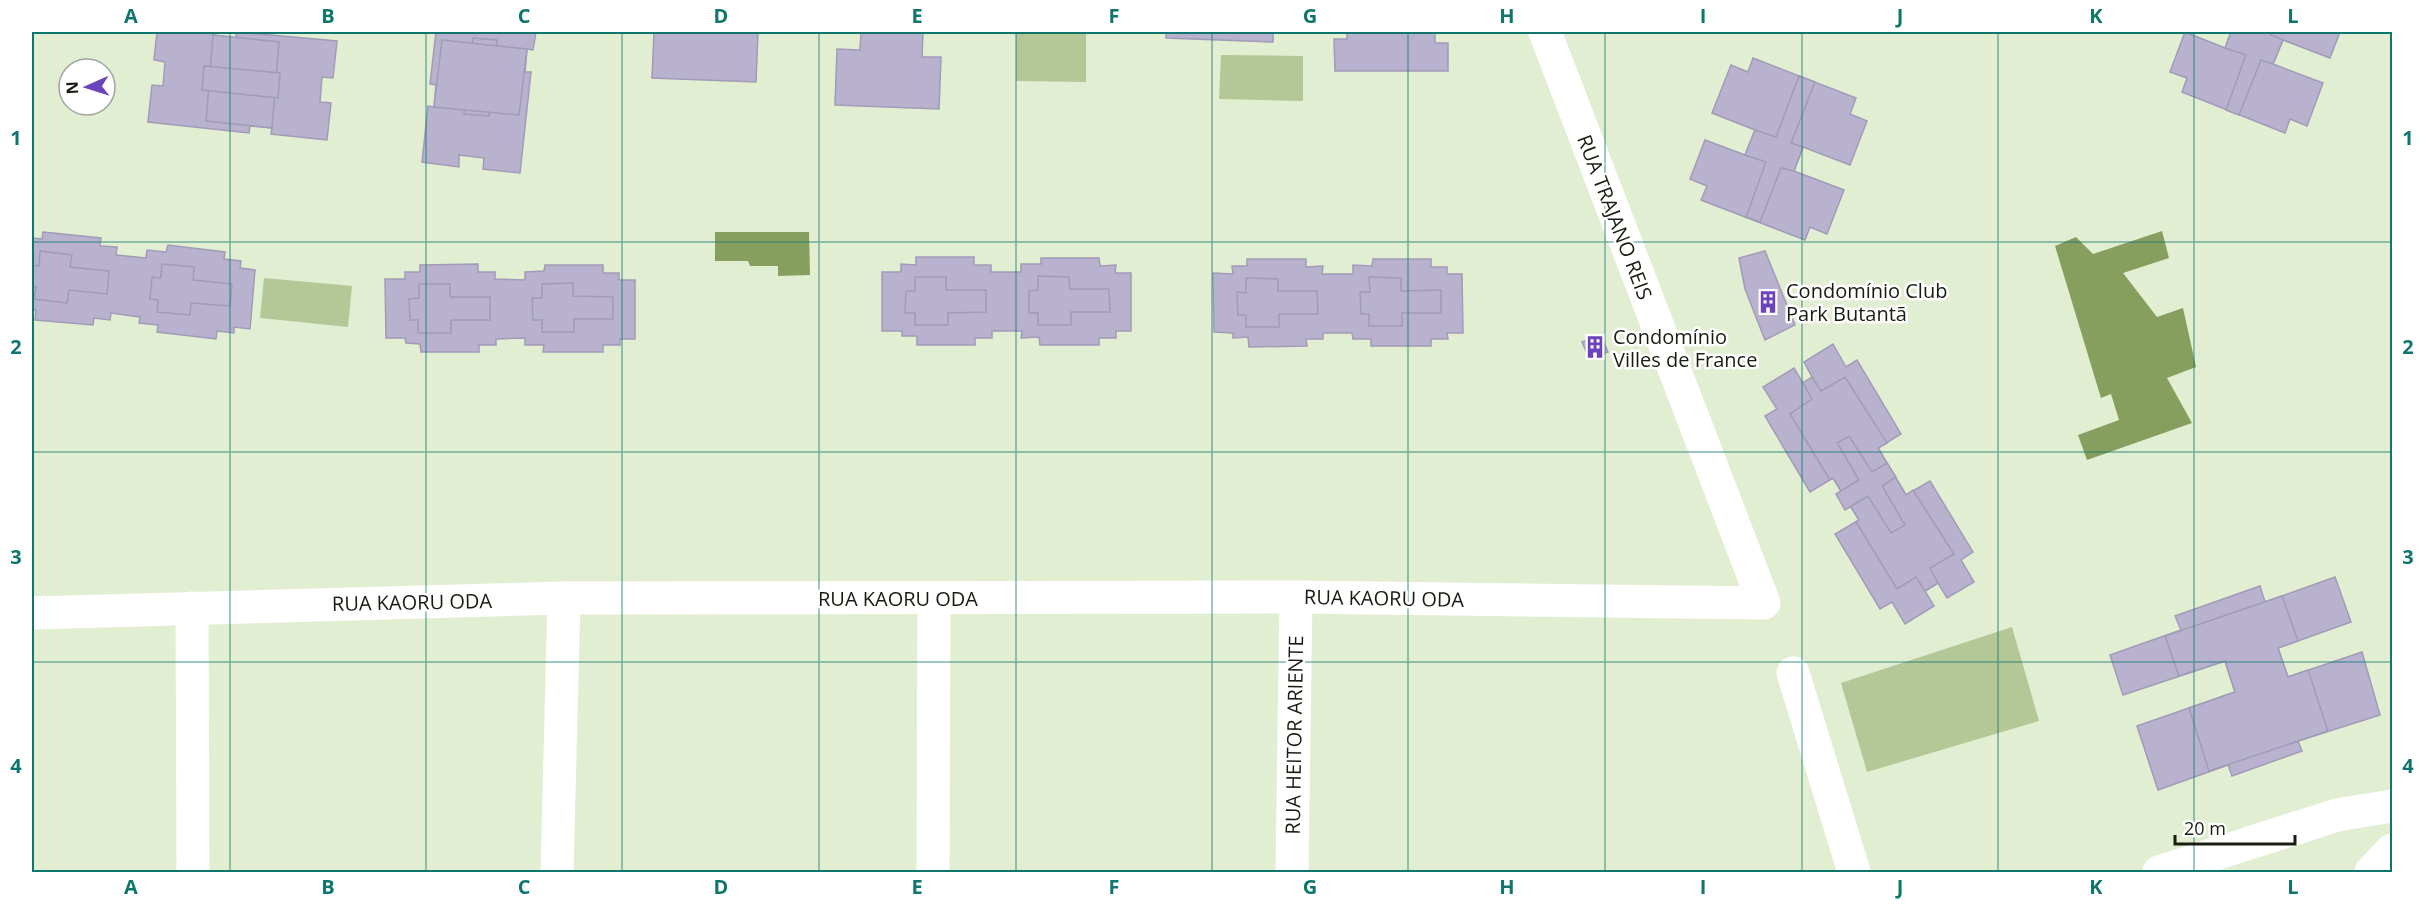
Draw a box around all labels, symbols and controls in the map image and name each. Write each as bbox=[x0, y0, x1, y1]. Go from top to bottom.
text: A bbox=[124, 2, 138, 29]
text: B bbox=[321, 2, 335, 29]
text: C bbox=[518, 2, 531, 29]
text: D bbox=[714, 2, 728, 29]
text: E bbox=[911, 2, 923, 29]
text: F bbox=[1109, 2, 1119, 29]
text: G bbox=[1303, 2, 1317, 29]
text: H bbox=[1499, 2, 1515, 29]
text: I bbox=[1700, 2, 1706, 29]
text: J bbox=[1895, 2, 1903, 29]
text: K bbox=[2089, 2, 2103, 29]
text: L bbox=[2287, 2, 2299, 29]
north arrow bbox=[57, 57, 117, 117]
text: N bbox=[61, 81, 83, 95]
text: 1 bbox=[10, 124, 22, 151]
text: 1 bbox=[2402, 124, 2414, 151]
street label: RUA TRAJANO REIS bbox=[1571, 131, 1659, 303]
place label: Condomínio Club Park Butantã bbox=[1786, 277, 1947, 327]
building icon: Condomínio Club Park Butantã bbox=[1755, 289, 1781, 315]
place label: Condomínio Villes de France bbox=[1613, 323, 1757, 373]
text: 2 bbox=[10, 333, 22, 360]
text: 2 bbox=[2402, 333, 2414, 360]
building icon: Condomínio Villes de France bbox=[1582, 334, 1608, 360]
text: 3 bbox=[10, 543, 22, 570]
text: 3 bbox=[2402, 543, 2414, 570]
street label: RUA KAORU ODA bbox=[1304, 583, 1465, 613]
street label: RUA KAORU ODA bbox=[818, 585, 978, 612]
street label: RUA KAORU ODA bbox=[332, 587, 493, 617]
street label: RUA HEITOR ARIENTE bbox=[1279, 635, 1309, 835]
text: 4 bbox=[10, 752, 22, 779]
text: 4 bbox=[2402, 752, 2414, 779]
scale bar bbox=[2175, 808, 2295, 846]
text: 20 m bbox=[2184, 816, 2226, 840]
text: A bbox=[124, 873, 138, 900]
text: B bbox=[321, 873, 335, 900]
text: C bbox=[518, 873, 531, 900]
text: D bbox=[714, 873, 728, 900]
text: E bbox=[911, 873, 923, 900]
text: F bbox=[1109, 873, 1119, 900]
text: G bbox=[1303, 873, 1317, 900]
text: H bbox=[1499, 873, 1515, 900]
text: I bbox=[1700, 873, 1706, 900]
text: J bbox=[1895, 873, 1903, 900]
text: K bbox=[2089, 873, 2103, 900]
text: L bbox=[2287, 873, 2299, 900]

